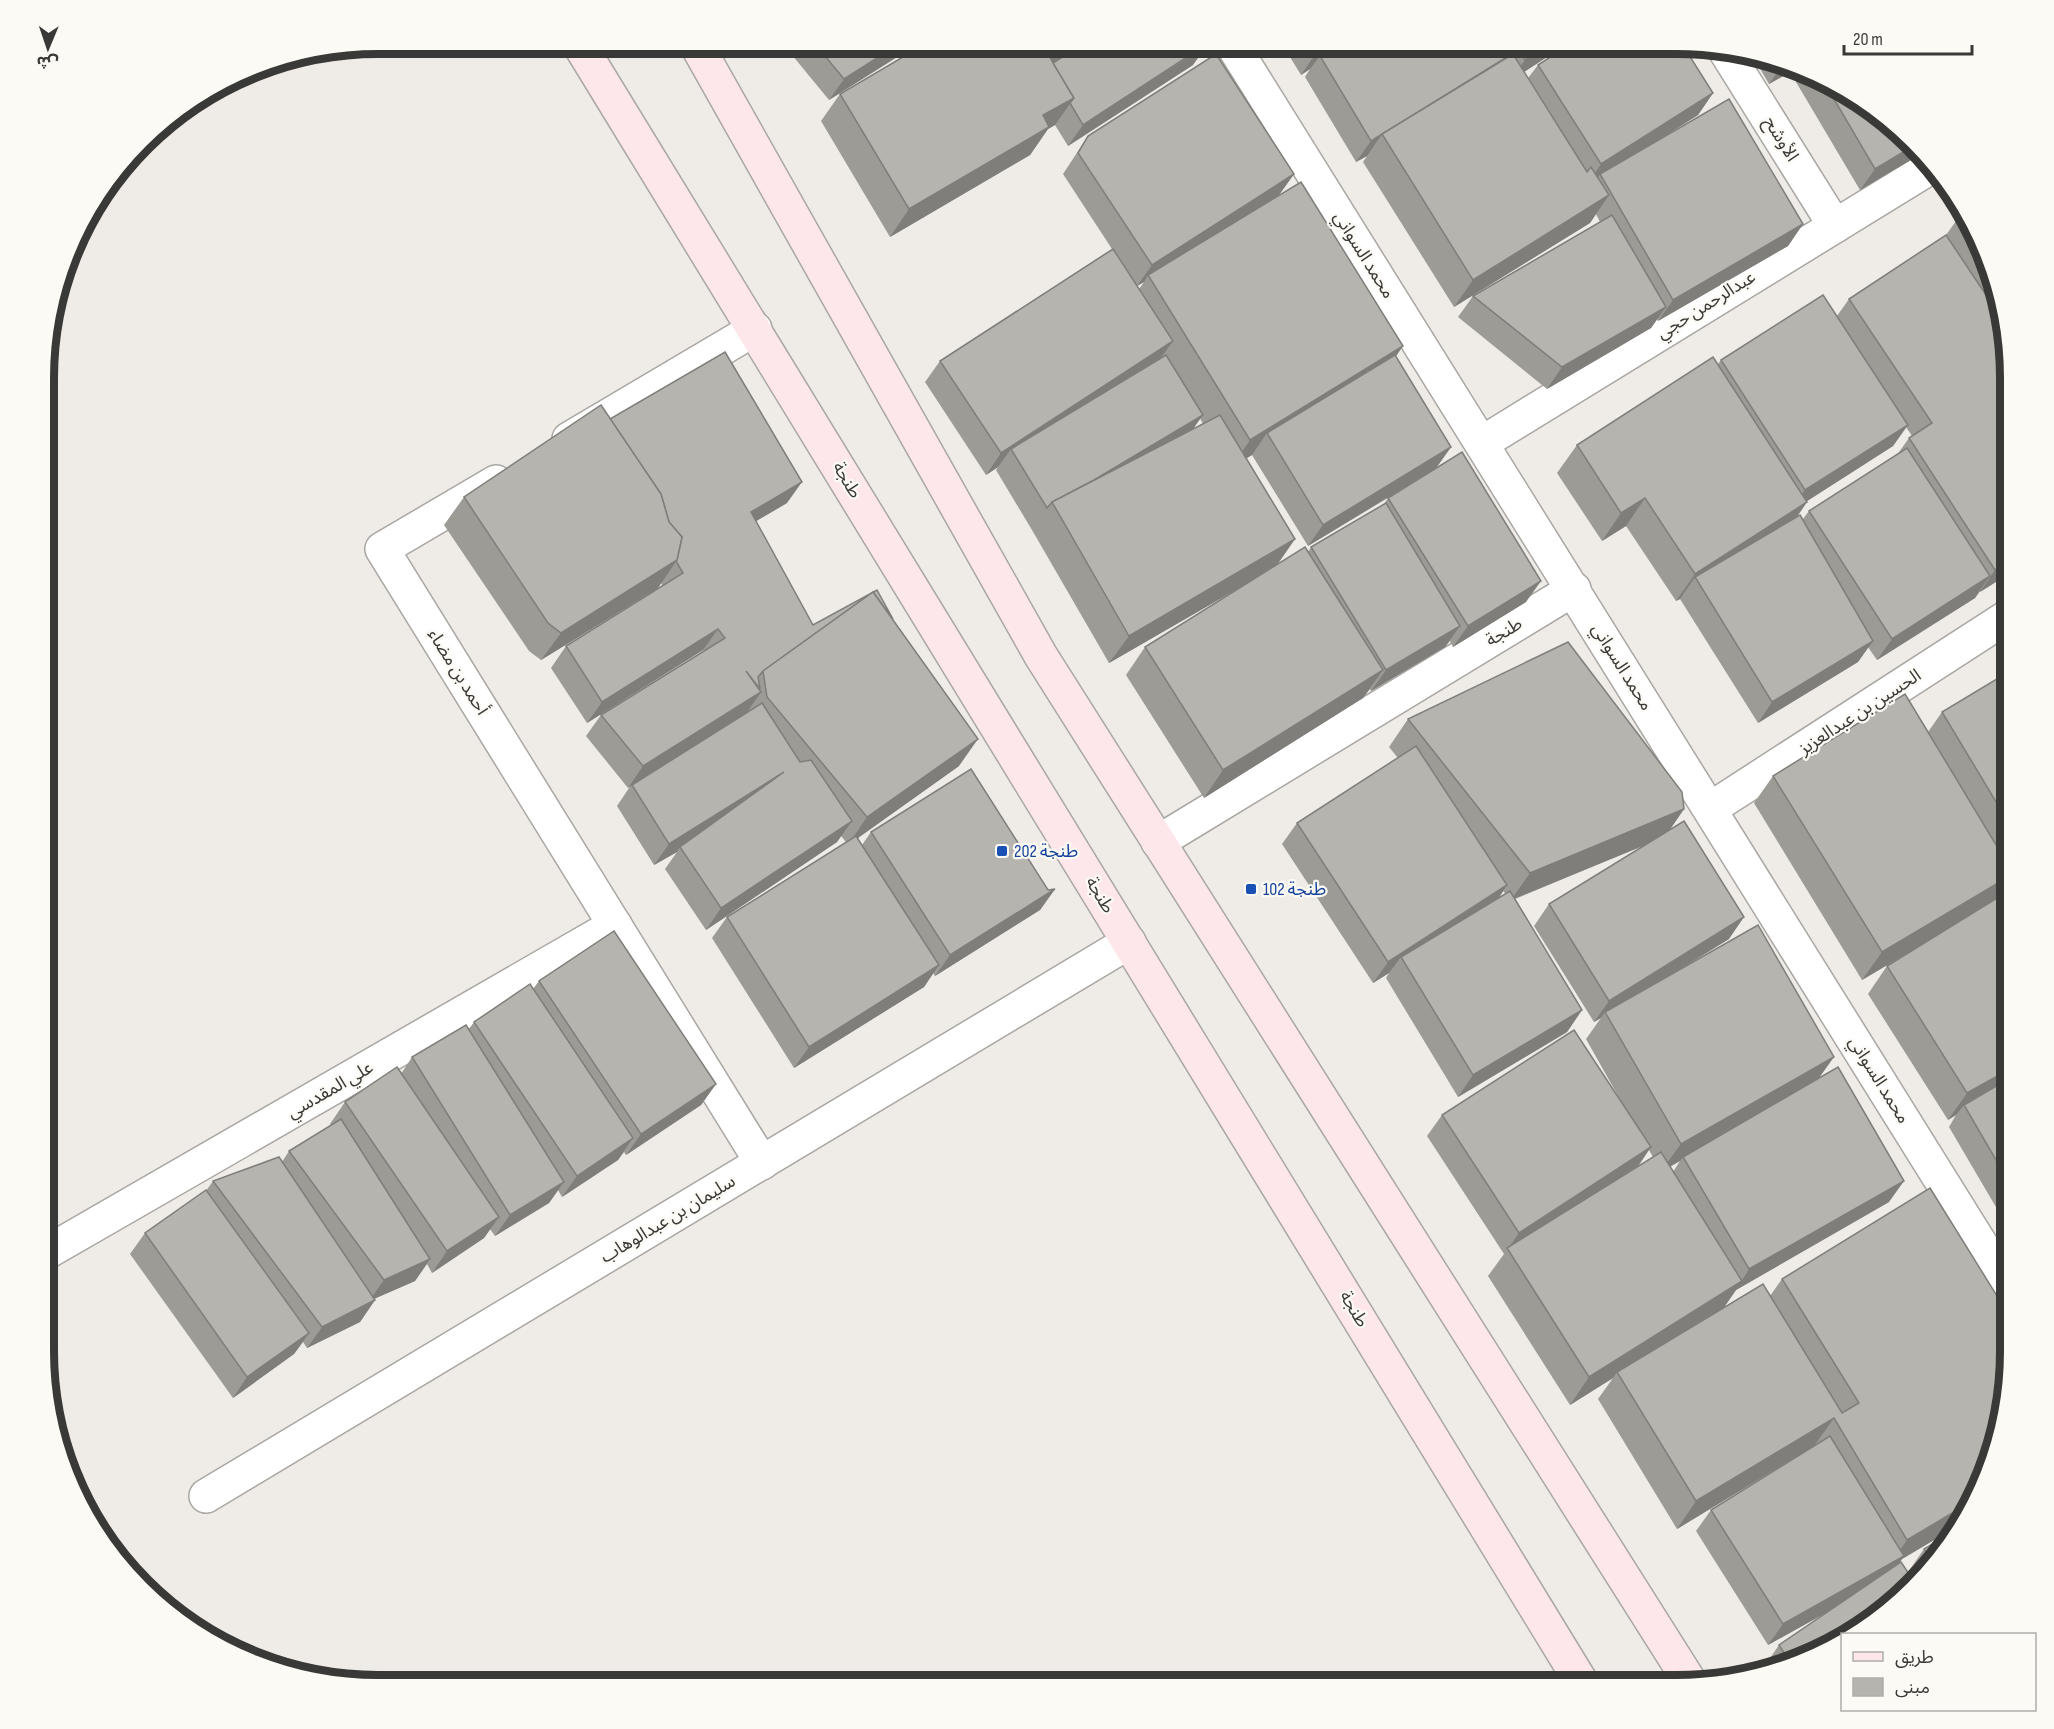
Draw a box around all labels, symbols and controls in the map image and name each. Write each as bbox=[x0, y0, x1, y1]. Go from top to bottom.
north arrow bbox=[18, 18, 78, 78]
scale bar bbox=[1844, 18, 1972, 56]
text: 20 m bbox=[1853, 29, 1883, 50]
text: ش bbox=[36, 52, 59, 71]
street label: الأوشح bbox=[1758, 113, 1803, 166]
street label: محمد السواني bbox=[1327, 207, 1399, 304]
street label: عبدالرحمن حجي bbox=[1653, 266, 1760, 346]
street label: طنجة bbox=[828, 458, 866, 502]
street label: طنجة bbox=[1482, 613, 1526, 651]
street label: محمد السواني bbox=[1585, 619, 1657, 716]
street label: أحمد بن مضاء bbox=[423, 624, 494, 719]
street label: الحسين بن عبدالعزيز bbox=[1794, 665, 1925, 760]
place label: طنجة 202 bbox=[1014, 841, 1078, 862]
marker: طنجة 202 bbox=[995, 844, 1009, 858]
street label: طنجة bbox=[1081, 873, 1119, 917]
place label: طنجة 102 bbox=[1263, 879, 1326, 900]
marker: طنجة 102 bbox=[1244, 882, 1258, 896]
street label: محمد السواني bbox=[1842, 1032, 1914, 1129]
street label: علي المقدسي bbox=[283, 1057, 378, 1125]
street label: سليمان بن عبدالوهاب bbox=[597, 1170, 739, 1268]
street label: طنجة bbox=[1335, 1287, 1373, 1331]
legend bbox=[1841, 1633, 2036, 1711]
text: طريق bbox=[1895, 1647, 1934, 1668]
text: مبنى bbox=[1895, 1677, 1930, 1698]

